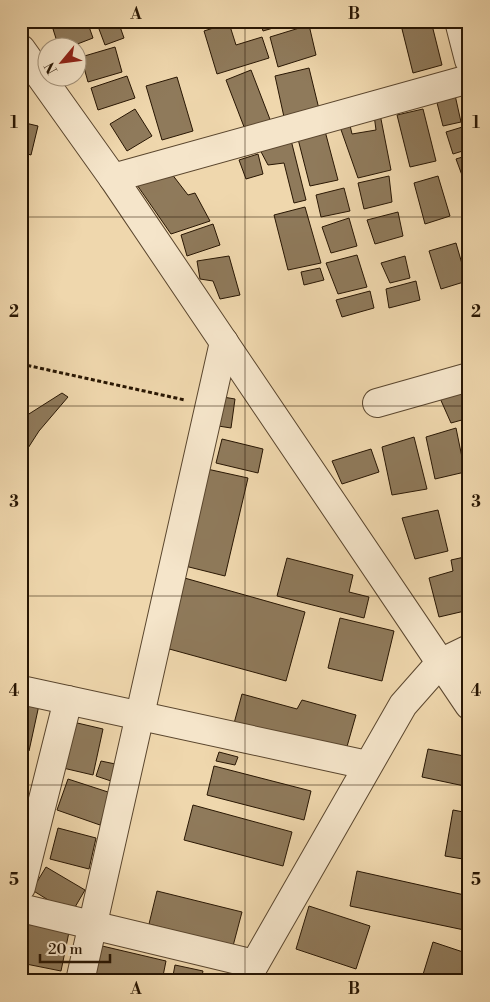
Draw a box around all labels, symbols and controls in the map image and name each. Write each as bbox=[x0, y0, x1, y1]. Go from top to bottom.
text: A bbox=[129, 4, 142, 24]
text: B bbox=[348, 4, 360, 24]
north arrow bbox=[38, 38, 88, 88]
text: N bbox=[41, 59, 62, 77]
text: 1 bbox=[10, 113, 18, 133]
text: 1 bbox=[472, 113, 480, 133]
text: 2 bbox=[9, 302, 19, 322]
text: 2 bbox=[471, 302, 481, 322]
text: 3 bbox=[9, 492, 19, 512]
text: 3 bbox=[471, 492, 481, 512]
text: 4 bbox=[9, 681, 20, 701]
text: 4 bbox=[471, 681, 482, 701]
text: 5 bbox=[9, 870, 19, 890]
text: 5 bbox=[471, 870, 481, 890]
scale bar bbox=[40, 932, 110, 964]
text: 20 m bbox=[48, 940, 83, 959]
text: A bbox=[129, 979, 142, 999]
text: B bbox=[348, 979, 360, 999]

